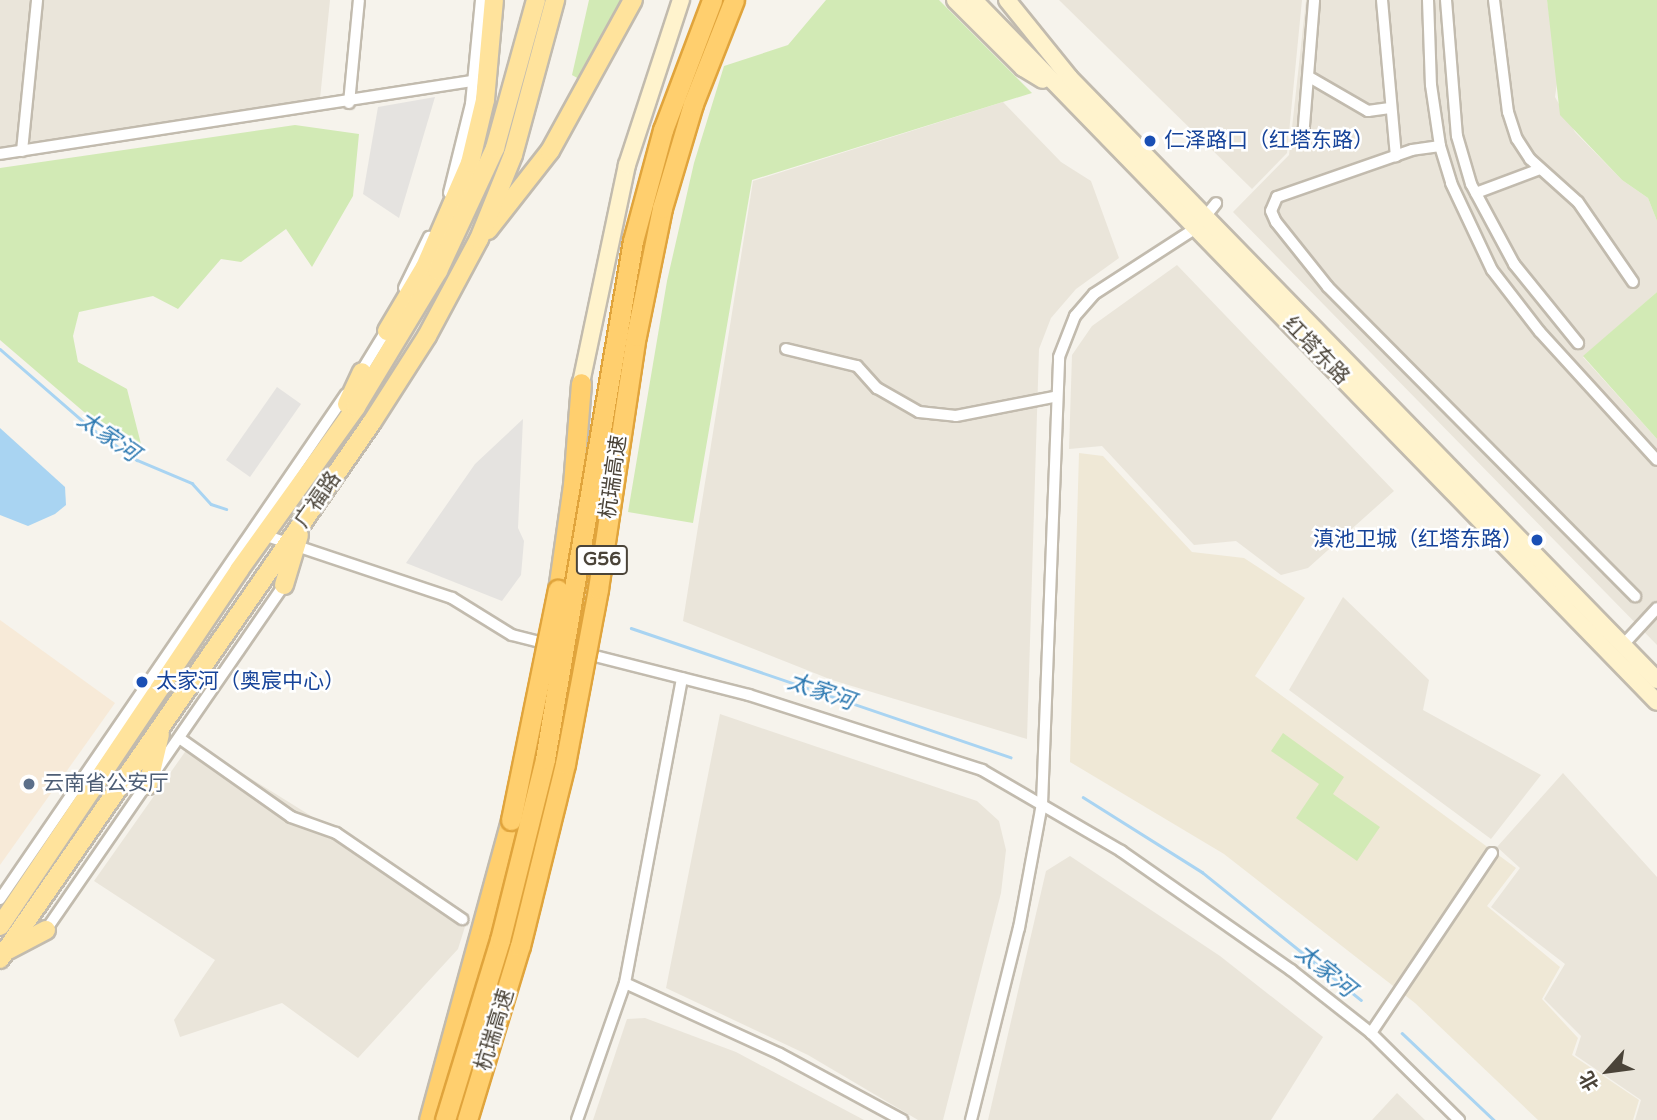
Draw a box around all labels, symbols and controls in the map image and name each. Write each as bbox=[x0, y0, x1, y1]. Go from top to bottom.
place label: 仁泽路口（红塔东路） bbox=[1164, 128, 1374, 154]
marker: 仁泽路口（红塔东路） bbox=[1142, 133, 1158, 149]
street label: 红塔东路 bbox=[1278, 312, 1354, 390]
water label: 太家河 bbox=[72, 406, 144, 468]
street label: 杭瑞高速 bbox=[596, 434, 632, 520]
street label: 广福路 bbox=[290, 467, 346, 533]
place label: 滇池卫城（红塔东路） bbox=[1313, 527, 1523, 553]
marker: 滇池卫城（红塔东路） bbox=[1529, 532, 1545, 548]
road number: G56 bbox=[576, 544, 628, 576]
water label: 太家河 bbox=[784, 668, 858, 716]
place label: 太家河（奥宸中心） bbox=[156, 669, 345, 695]
marker: 太家河（奥宸中心） bbox=[134, 674, 150, 690]
place label: 云南省公安厅 bbox=[43, 771, 169, 797]
marker: 云南省公安厅 bbox=[21, 776, 37, 792]
water label: 太家河 bbox=[1290, 939, 1360, 1003]
street label: 杭瑞高速 bbox=[471, 986, 519, 1074]
north arrow bbox=[1573, 1036, 1643, 1106]
text: 北 bbox=[1575, 1067, 1604, 1094]

